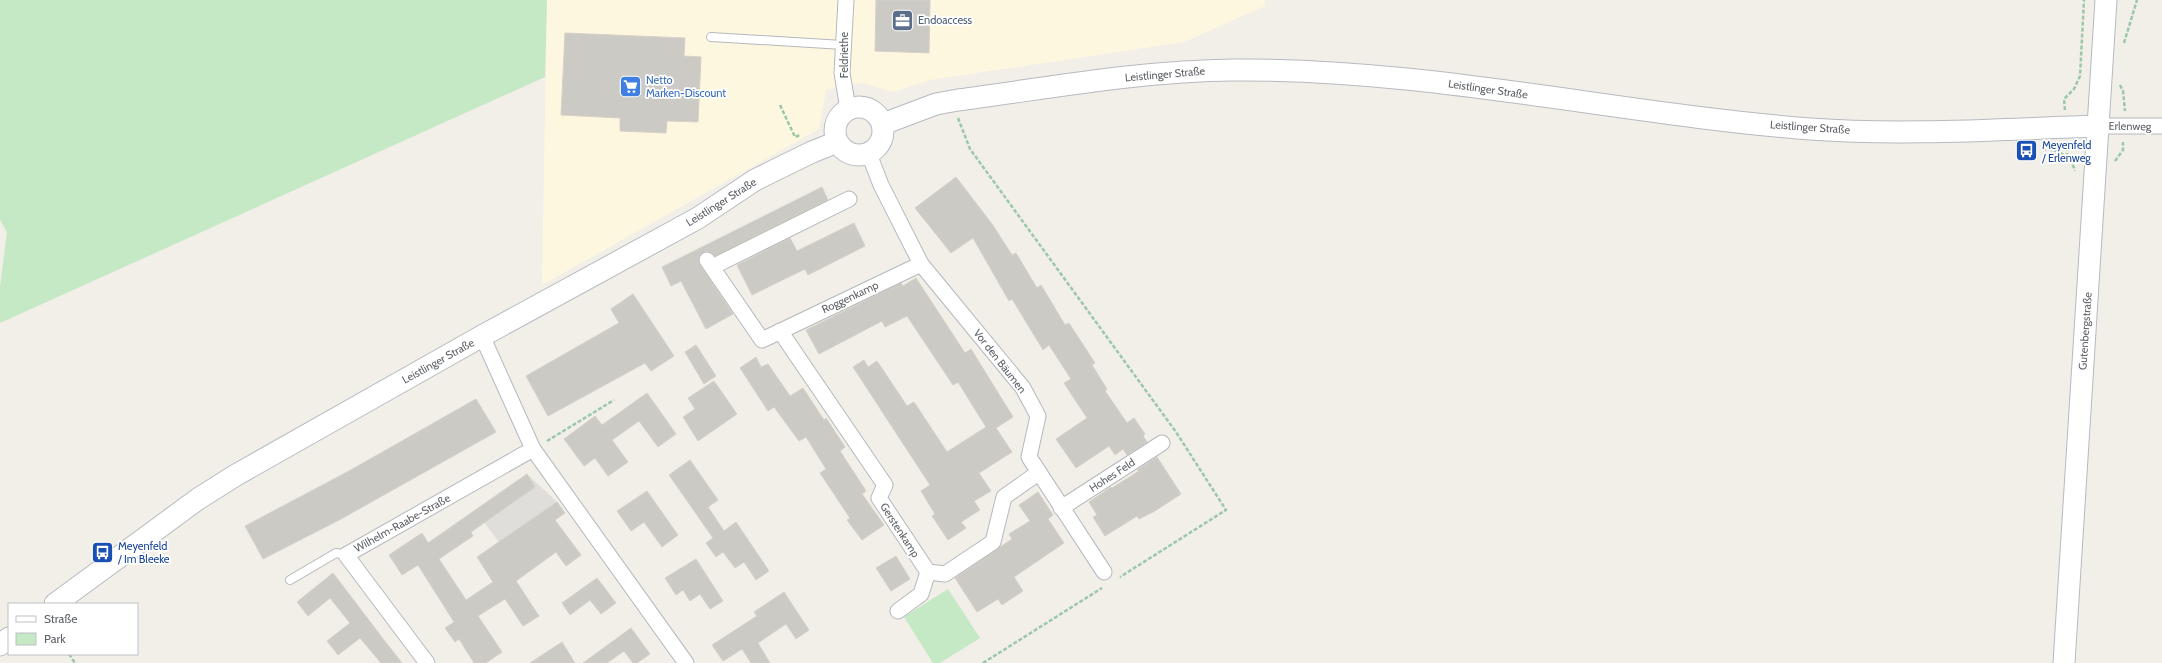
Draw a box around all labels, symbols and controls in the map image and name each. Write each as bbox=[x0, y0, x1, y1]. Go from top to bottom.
office icon: Endoaccess bbox=[890, 7, 916, 33]
place label: Endoaccess bbox=[918, 13, 973, 27]
street label: Feldriethe bbox=[837, 31, 851, 78]
street label: Leistlinger Straße bbox=[1124, 63, 1206, 84]
supermarket icon: Netto Marken-Discount bbox=[618, 73, 644, 99]
place label: Netto Marken-Discount bbox=[646, 73, 726, 100]
street label: Leistlinger Straße bbox=[1447, 76, 1529, 102]
street label: Leistlinger Straße bbox=[1769, 117, 1851, 137]
street label: Erlenweg bbox=[2109, 119, 2152, 133]
bus stop icon: Meyenfeld / Erlenweg bbox=[2013, 138, 2039, 164]
place label: Meyenfeld / Erlenweg bbox=[2041, 138, 2091, 165]
street label: Leistlinger Straße bbox=[683, 175, 759, 229]
street label: Roggenkamp bbox=[819, 278, 881, 316]
street label: Gutenbergstraße bbox=[2075, 291, 2095, 370]
street label: Vor den Bäumen bbox=[971, 326, 1029, 396]
street label: Leistlinger Straße bbox=[399, 335, 477, 387]
street label: Hohes Feld bbox=[1086, 455, 1138, 495]
street label: Wilhelm-Raabe-Straße bbox=[351, 491, 453, 555]
street label: Gerstenkamp bbox=[877, 500, 923, 560]
bus stop icon: Meyenfeld / Im Bleeke bbox=[89, 539, 115, 565]
place label: Meyenfeld / Im Bleeke bbox=[117, 539, 170, 566]
legend bbox=[8, 603, 138, 655]
text: Straße bbox=[44, 611, 77, 626]
text: Park bbox=[44, 631, 66, 646]

